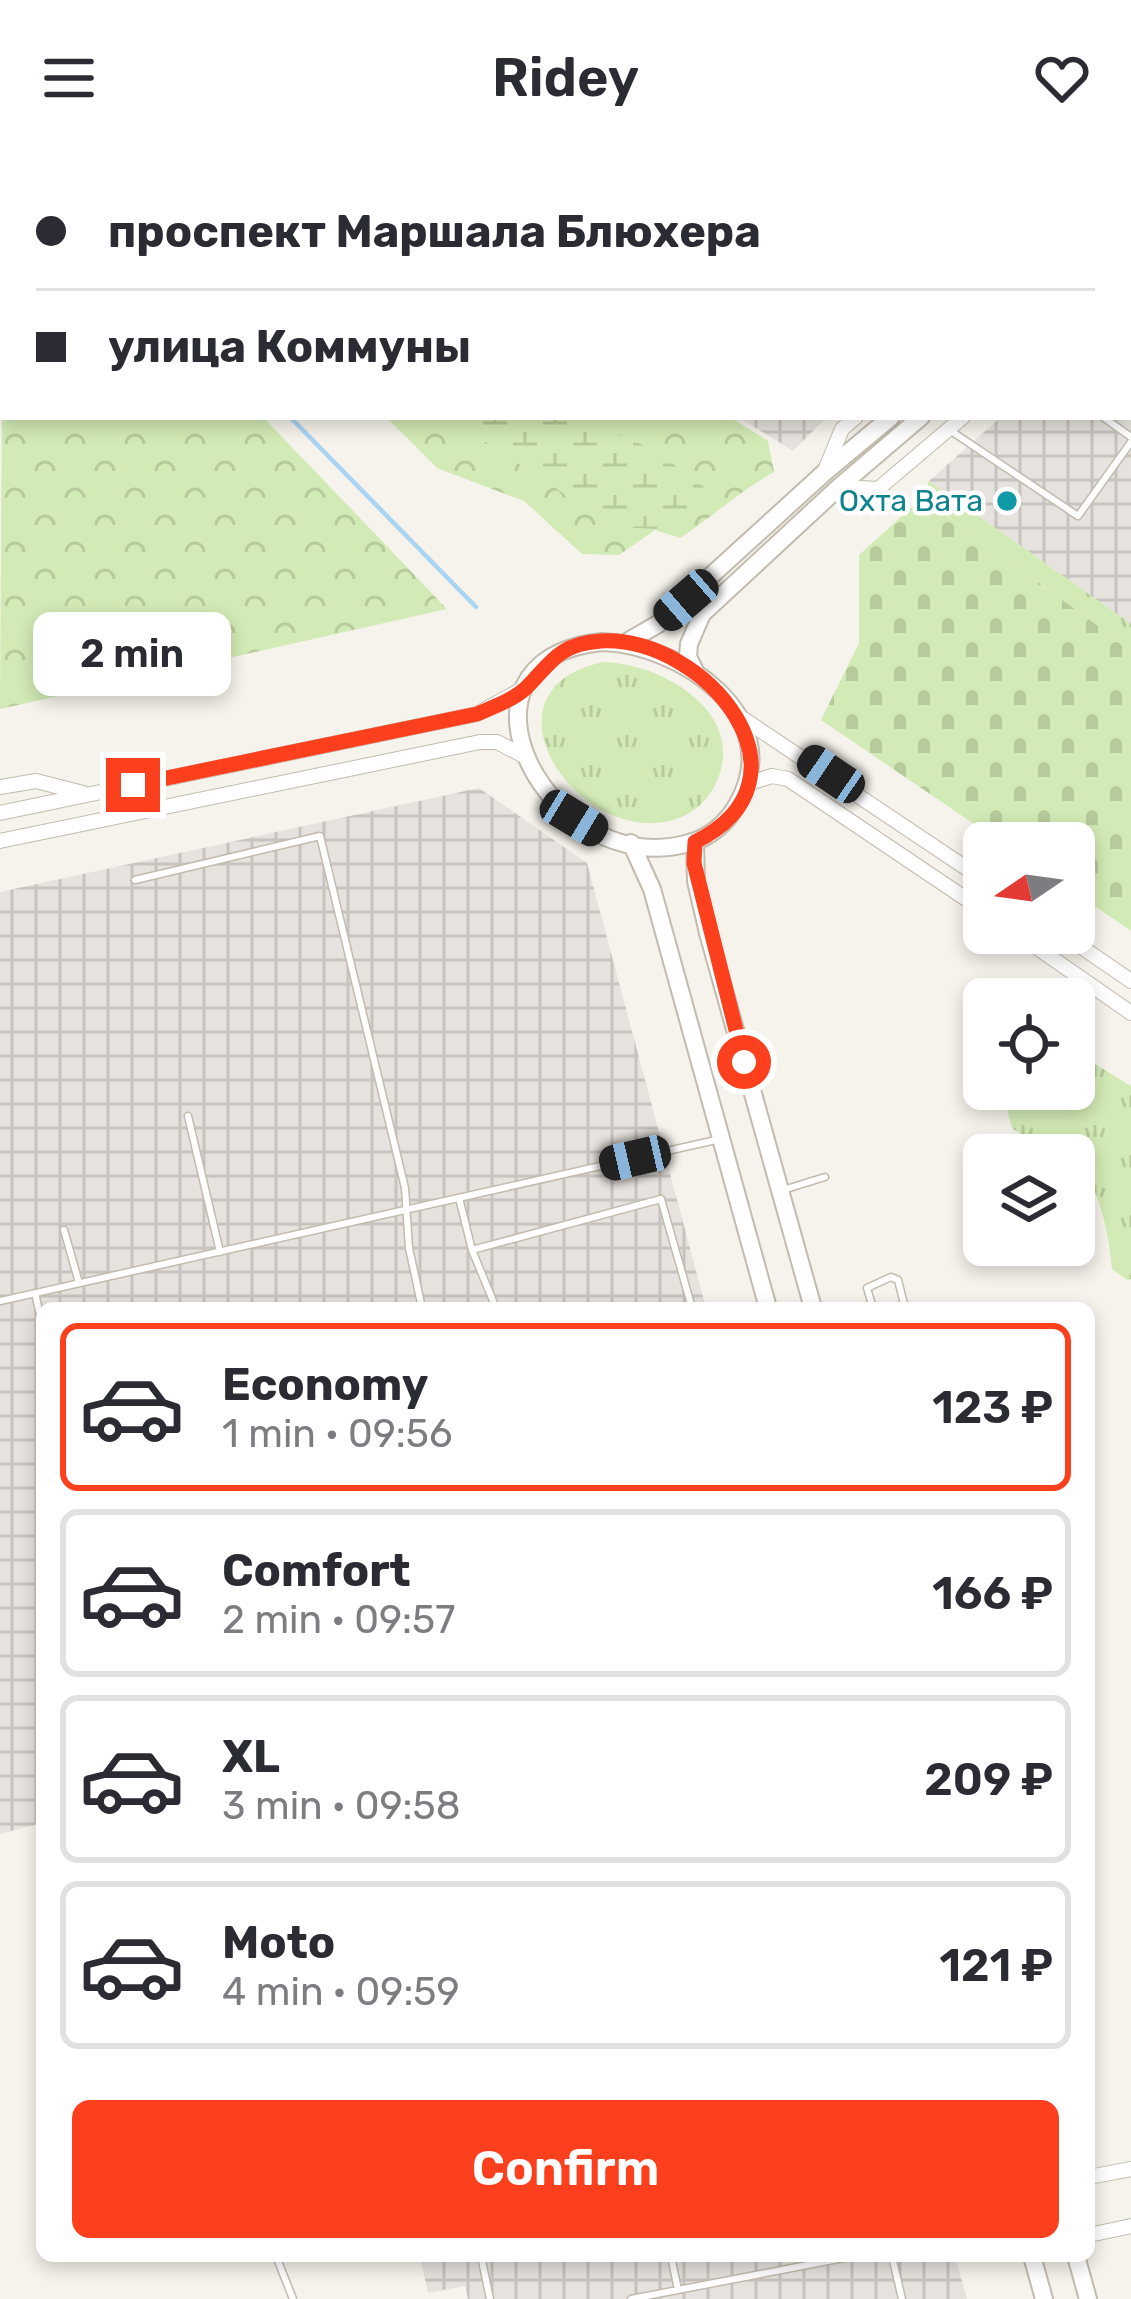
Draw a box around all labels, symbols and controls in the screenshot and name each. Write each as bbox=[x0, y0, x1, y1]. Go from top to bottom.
icon: menu bbox=[36, 45, 102, 111]
icon: heart bbox=[1029, 45, 1095, 111]
text: Ridey bbox=[492, 46, 639, 110]
text: проспект Маршала Блюхера bbox=[108, 205, 761, 258]
text: улица Коммуны bbox=[108, 320, 471, 373]
place label: Охта Вата bbox=[839, 483, 983, 519]
marker: Охта Вата bbox=[994, 488, 1020, 514]
car bbox=[647, 563, 725, 637]
callout: 2 min bbox=[34, 611, 232, 695]
text: 2 min bbox=[80, 631, 184, 677]
car bbox=[791, 739, 871, 809]
route end bbox=[106, 758, 160, 812]
car bbox=[534, 784, 614, 852]
north arrow bbox=[963, 822, 1095, 954]
map controls bbox=[963, 822, 1095, 1266]
button: locate bbox=[963, 978, 1095, 1110]
route start bbox=[717, 1035, 771, 1089]
car bbox=[596, 1132, 674, 1184]
button: layers bbox=[963, 1134, 1095, 1266]
icon: car bbox=[78, 1353, 186, 1461]
text: Economy bbox=[222, 1358, 428, 1411]
text: 123 ₽ bbox=[932, 1381, 1053, 1434]
text: 1 min · 09:56 bbox=[222, 1411, 453, 1457]
icon: car bbox=[78, 1539, 186, 1647]
text: Comfort bbox=[222, 1544, 411, 1597]
text: 166 ₽ bbox=[932, 1567, 1053, 1620]
text: 2 min · 09:57 bbox=[222, 1597, 455, 1643]
icon: car bbox=[78, 1725, 186, 1833]
text: XL bbox=[222, 1730, 280, 1783]
text: 209 ₽ bbox=[924, 1753, 1053, 1806]
text: 3 min · 09:58 bbox=[222, 1783, 461, 1829]
icon: car bbox=[78, 1911, 186, 2019]
text: Moto bbox=[222, 1916, 335, 1969]
text: 121 ₽ bbox=[940, 1939, 1053, 1992]
text: 4 min · 09:59 bbox=[222, 1969, 460, 2015]
button: Confirm bbox=[72, 2100, 1059, 2238]

